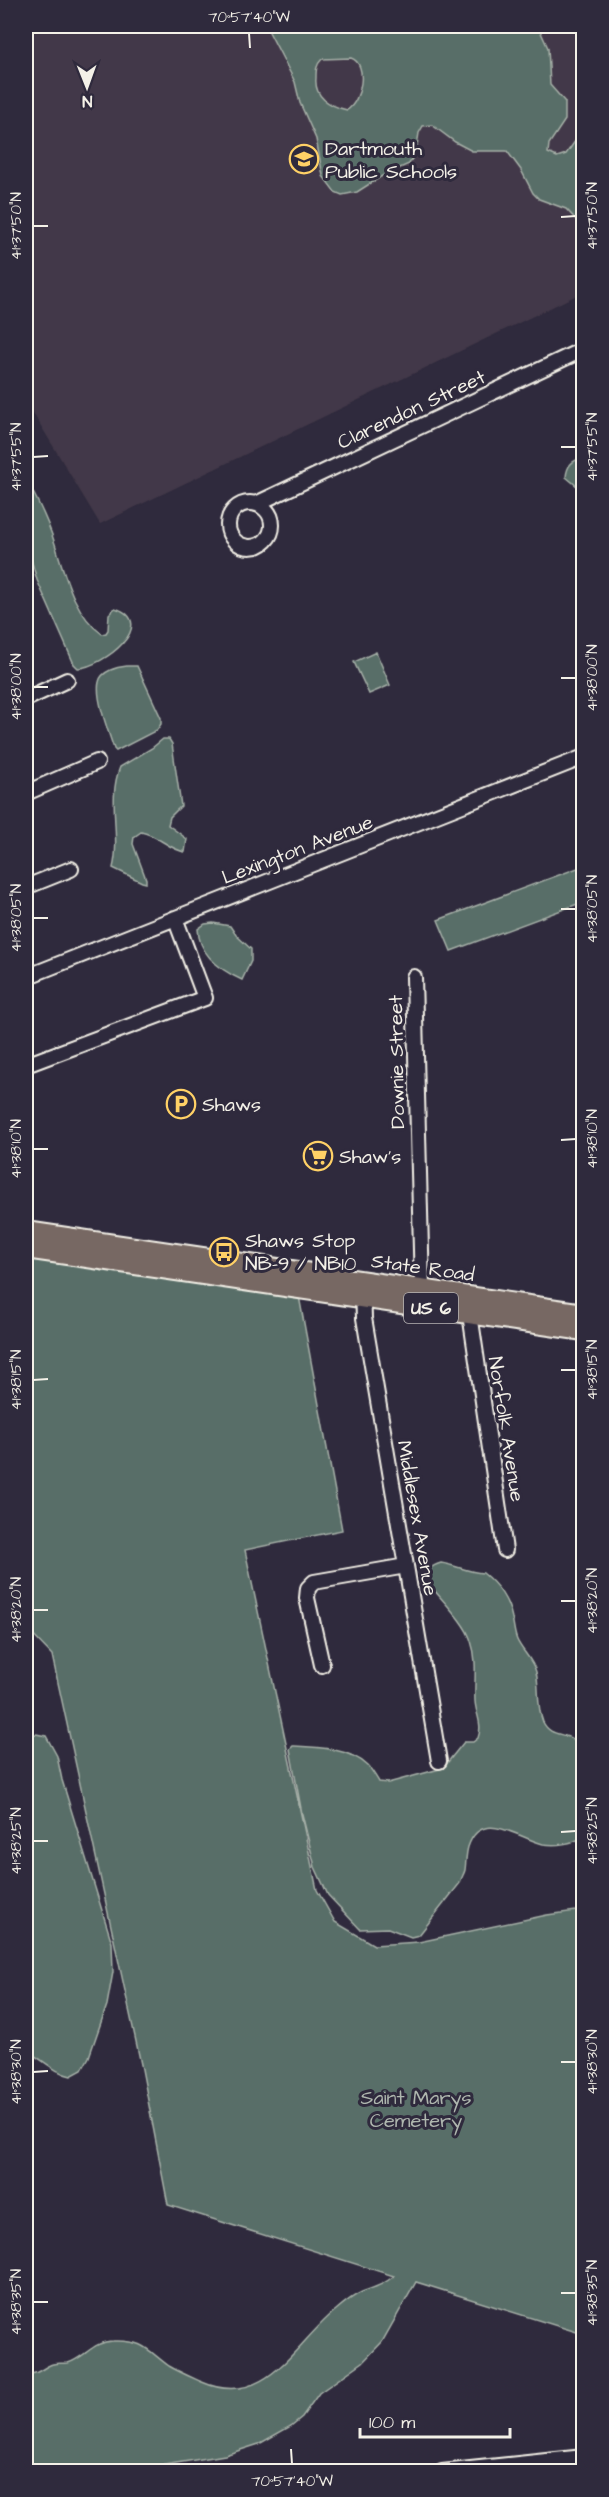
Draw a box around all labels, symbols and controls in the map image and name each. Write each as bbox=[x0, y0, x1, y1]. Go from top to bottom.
text: 70°57'40"W bbox=[208, 7, 290, 28]
north arrow bbox=[57, 57, 117, 117]
text: N bbox=[82, 90, 92, 112]
place label: Dartmouth Public Schools bbox=[325, 135, 457, 186]
school or university icon: Dartmouth Public Schools bbox=[288, 143, 320, 175]
text: 41°37'50"N bbox=[582, 182, 603, 250]
text: 41°37'50"N bbox=[6, 192, 27, 260]
street label: Clarendon Street bbox=[333, 363, 490, 457]
text: 41°37'55"N bbox=[582, 413, 603, 481]
text: 41°37'55"N bbox=[6, 423, 27, 491]
text: 41°38'00"N bbox=[582, 644, 603, 712]
text: 41°38'00"N bbox=[6, 653, 27, 721]
street label: Lexington Avenue bbox=[218, 808, 377, 893]
text: 41°38'05"N bbox=[582, 875, 603, 943]
text: 41°38'05"N bbox=[6, 884, 27, 952]
street label: Downie Street bbox=[382, 995, 412, 1129]
parking icon: Shaws bbox=[165, 1088, 197, 1120]
place label: Shaws bbox=[202, 1091, 261, 1119]
text: 41°38'10"N bbox=[582, 1109, 603, 1169]
text: 41°38'10"N bbox=[6, 1119, 27, 1179]
supermarket icon: Shaw's bbox=[302, 1140, 334, 1172]
place label: Shaw's bbox=[339, 1143, 401, 1171]
place label: Shaws Stop NB-9 / NB10 bbox=[245, 1227, 357, 1278]
bus stop icon: Shaws Stop NB-9 / NB10 bbox=[208, 1236, 240, 1268]
street label: State Road bbox=[369, 1247, 476, 1289]
road number: US 6 bbox=[404, 1293, 458, 1323]
text: 41°38'15"N bbox=[582, 1340, 603, 1400]
text: 41°38'15"N bbox=[6, 1350, 27, 1410]
street label: Norfolk Avenue bbox=[481, 1355, 531, 1504]
street label: Middlesex Avenue bbox=[390, 1438, 444, 1598]
text: 41°38'20"N bbox=[582, 1568, 603, 1634]
text: 41°38'20"N bbox=[6, 1577, 27, 1643]
text: 41°38'25"N bbox=[582, 1797, 603, 1865]
text: 41°38'25"N bbox=[6, 1807, 27, 1875]
text: 41°38'30"N bbox=[582, 2029, 603, 2095]
text: 41°38'30"N bbox=[6, 2039, 27, 2105]
park label: Saint Marys Cemetery bbox=[361, 2084, 471, 2136]
text: 41°38'35"N bbox=[582, 2260, 603, 2326]
text: 41°38'35"N bbox=[6, 2269, 27, 2335]
scale bar bbox=[360, 2401, 510, 2439]
text: 100 m bbox=[369, 2410, 415, 2435]
text: 70°57'40"W bbox=[251, 2471, 333, 2492]

